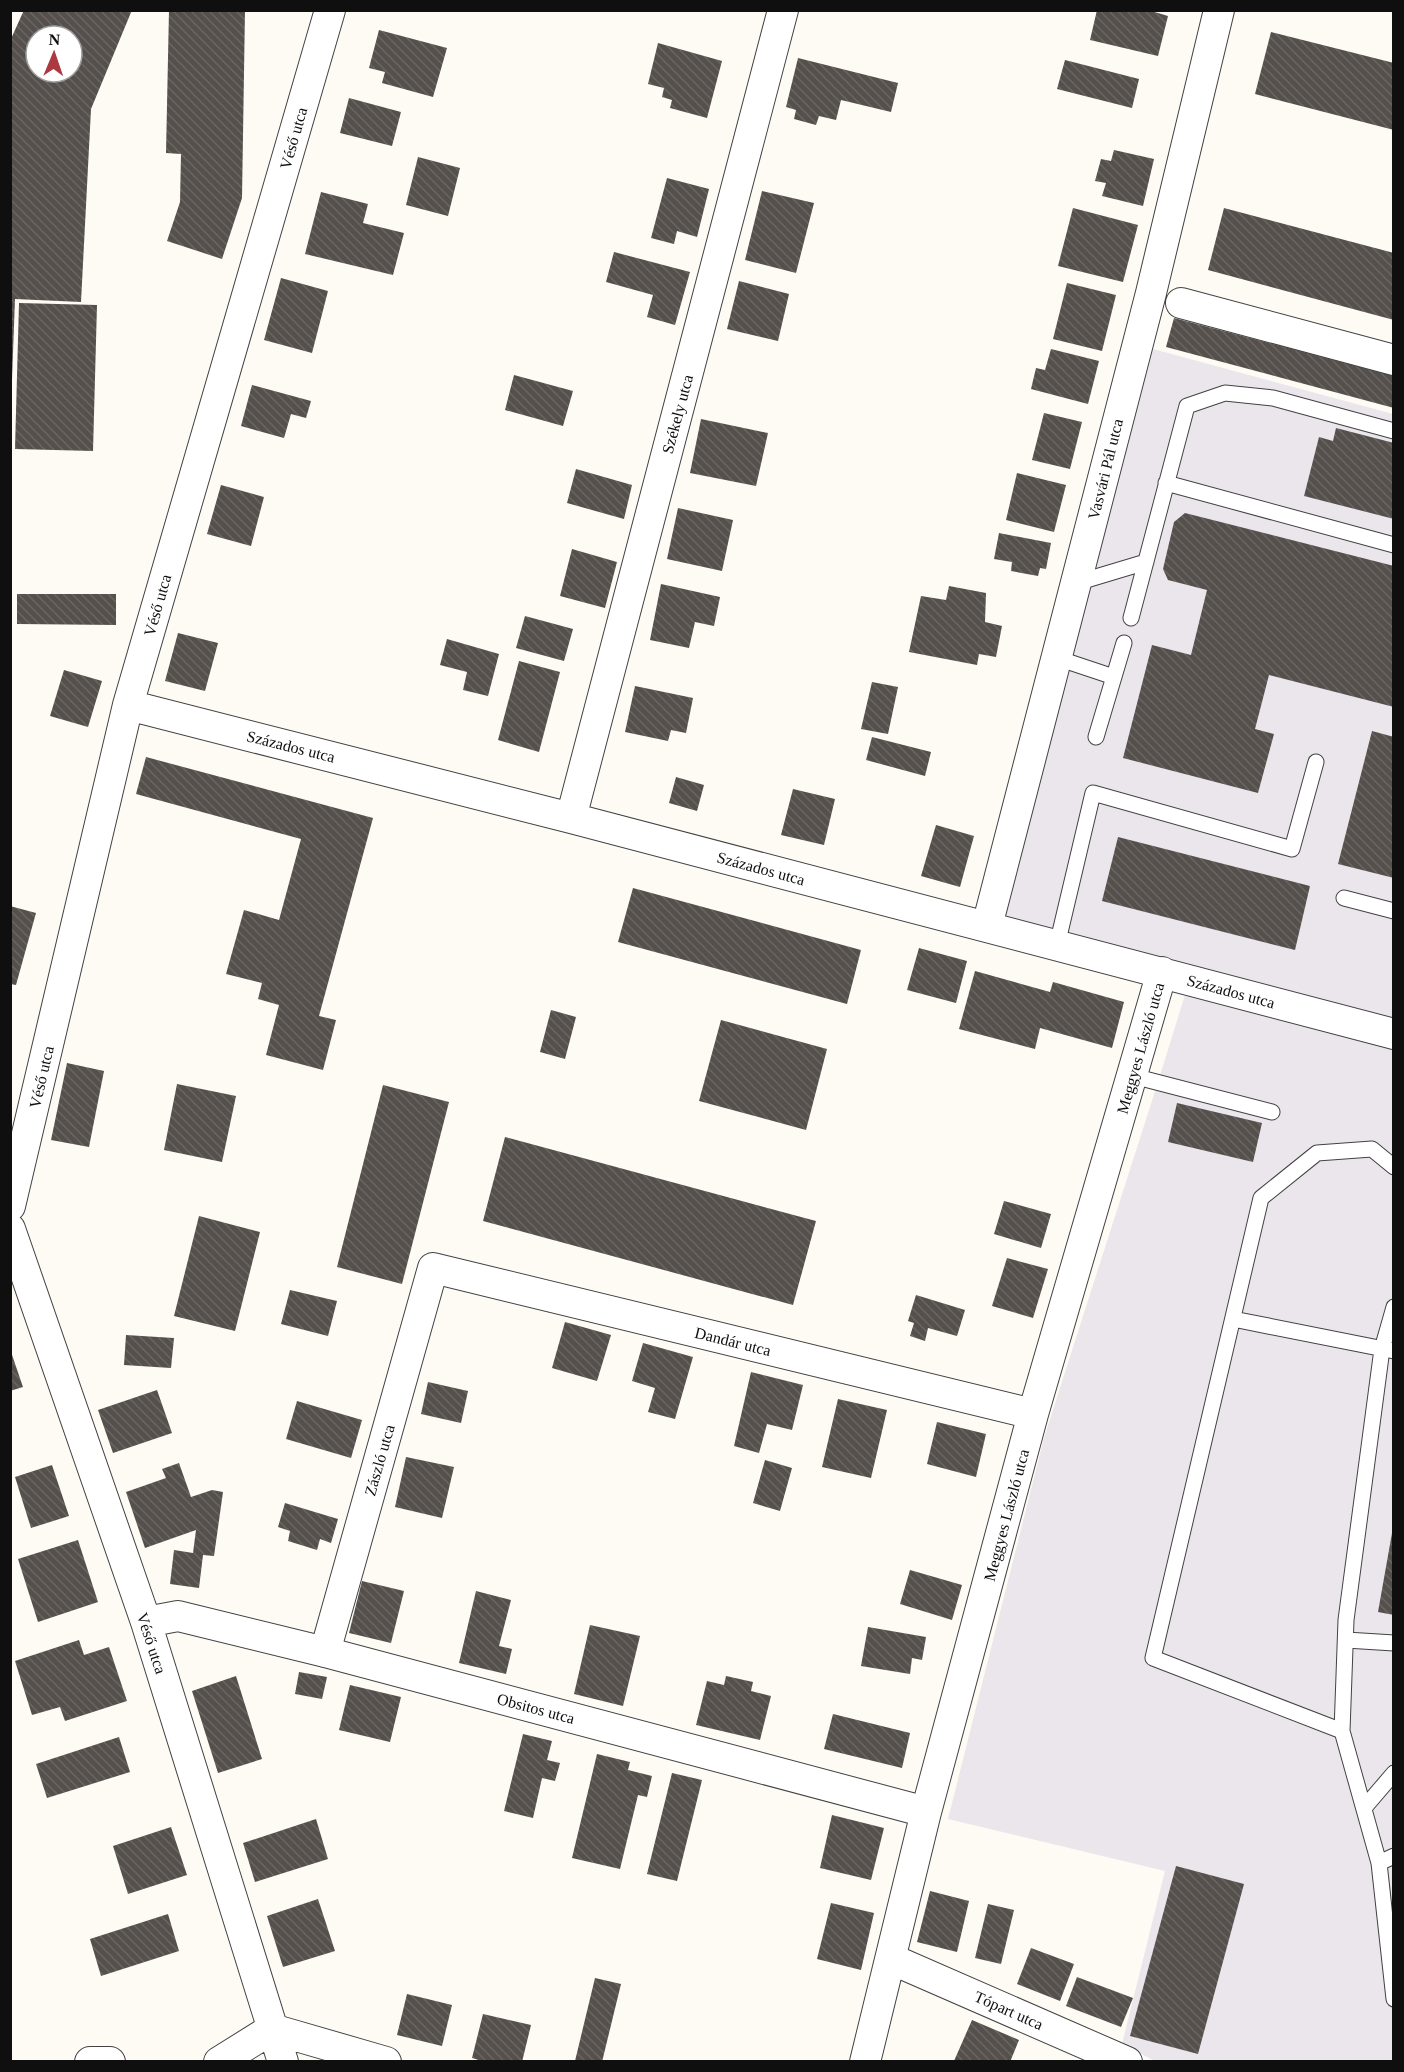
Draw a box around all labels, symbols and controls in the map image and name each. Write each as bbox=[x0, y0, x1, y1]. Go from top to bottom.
north arrow bbox=[24, 24, 84, 84]
text: N bbox=[48, 31, 61, 48]
street label: Véső utca bbox=[277, 105, 310, 171]
street label: Székely utca bbox=[659, 373, 697, 456]
street label: Vasvári Pál utca bbox=[1085, 417, 1126, 521]
street label: Véső utca bbox=[141, 572, 174, 638]
street label: Százados utca bbox=[245, 727, 337, 766]
street label: Százados utca bbox=[715, 849, 807, 888]
street label: Százados utca bbox=[1185, 972, 1277, 1011]
street label: Meggyes László utca bbox=[1114, 980, 1168, 1116]
street label: Véső utca bbox=[26, 1044, 57, 1110]
street label: Dandár utca bbox=[693, 1324, 773, 1359]
street label: Zászló utca bbox=[361, 1423, 398, 1498]
street label: Meggyes László utca bbox=[981, 1447, 1033, 1583]
street label: Véső utca bbox=[134, 1610, 169, 1676]
street label: Obsitos utca bbox=[495, 1690, 576, 1727]
street label: Tópart utca bbox=[971, 1988, 1046, 2034]

